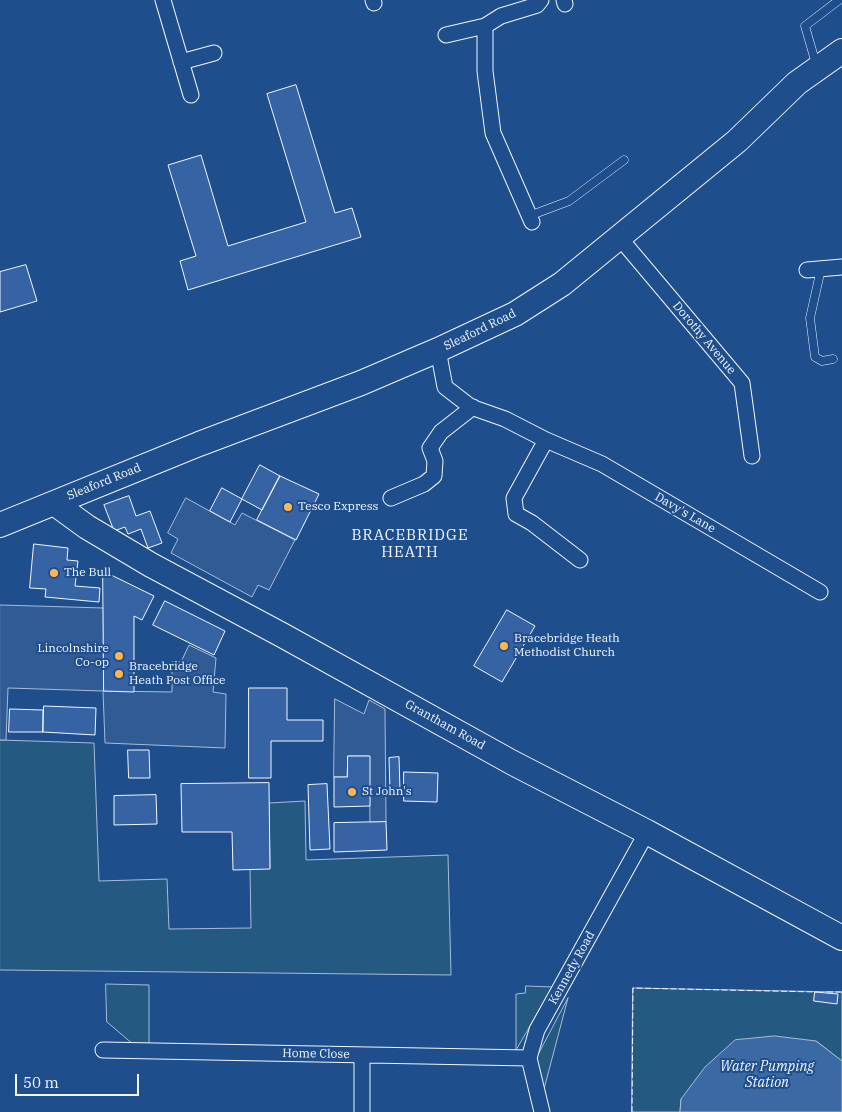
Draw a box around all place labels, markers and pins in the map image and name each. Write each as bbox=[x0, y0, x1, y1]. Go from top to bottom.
place label: Tesco Express bbox=[298, 500, 378, 514]
marker: Tesco Express bbox=[282, 501, 294, 513]
place label: The Bull bbox=[64, 566, 111, 580]
marker: The Bull bbox=[48, 567, 60, 579]
place label: Bracebridge Heath Methodist Church bbox=[514, 632, 620, 660]
marker: Bracebridge Heath Methodist Church bbox=[498, 640, 510, 652]
place label: Lincolnshire Co-op bbox=[37, 642, 109, 670]
marker: Lincolnshire Co-op bbox=[113, 650, 125, 662]
place label: Bracebridge Heath Post Office bbox=[129, 660, 226, 688]
marker: Bracebridge Heath Post Office bbox=[113, 668, 125, 680]
place label: St John's bbox=[362, 785, 412, 799]
marker: St John's bbox=[346, 786, 358, 798]

